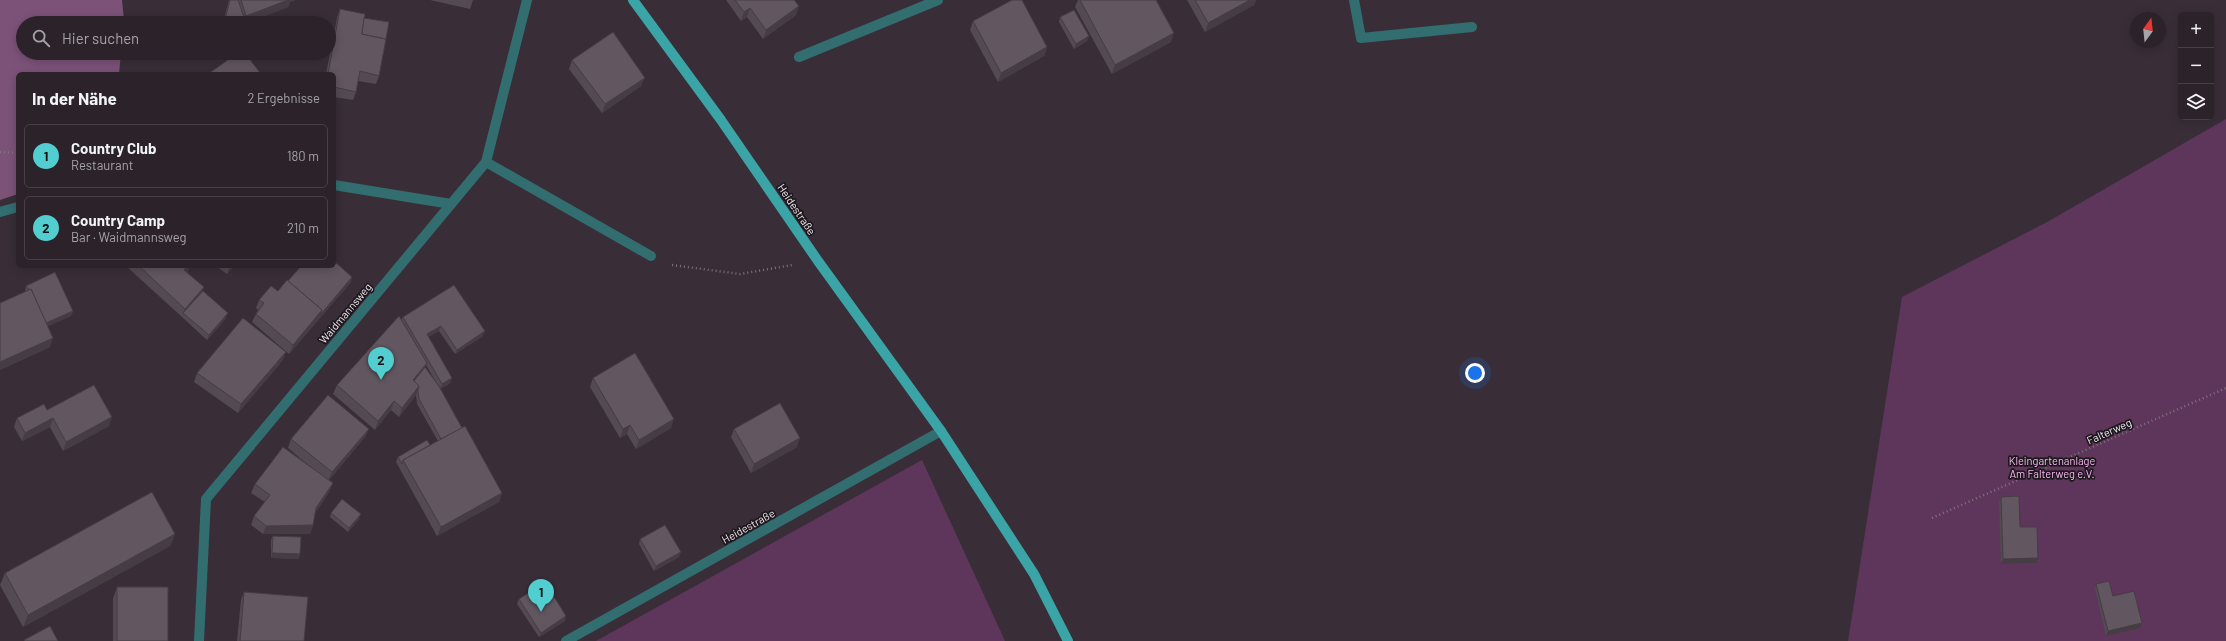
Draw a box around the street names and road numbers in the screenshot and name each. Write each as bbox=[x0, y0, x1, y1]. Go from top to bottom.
street label: Heidestraße bbox=[775, 181, 819, 237]
street label: Waidmannsweg bbox=[316, 280, 374, 346]
street label: Falterweg bbox=[2085, 415, 2133, 447]
street label: Heidestraße bbox=[719, 506, 777, 546]

